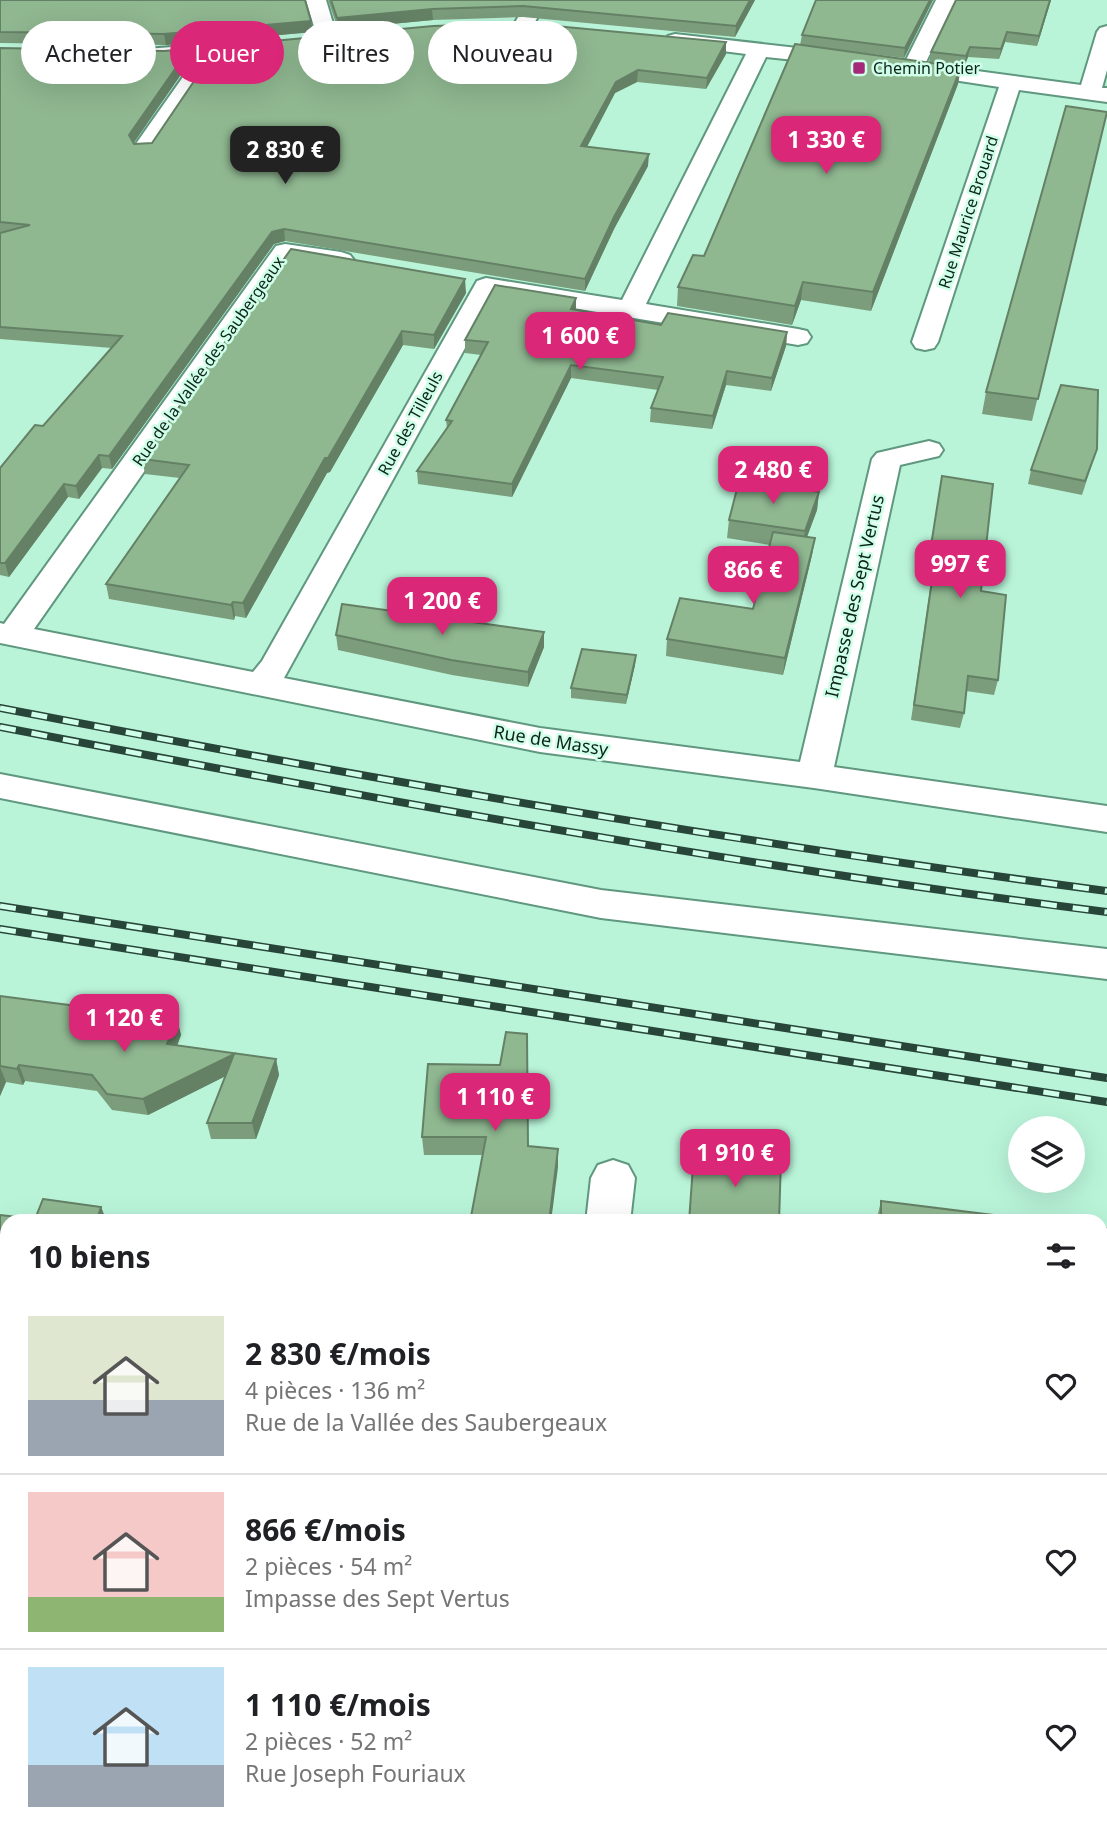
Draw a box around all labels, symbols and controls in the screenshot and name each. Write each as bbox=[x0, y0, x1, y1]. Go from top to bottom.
chip: Acheter bbox=[21, 21, 156, 84]
chip: Louer bbox=[170, 21, 284, 84]
chip: Filtres bbox=[298, 21, 414, 84]
chip: Nouveau bbox=[428, 21, 577, 84]
place label: Chemin Potier bbox=[873, 57, 980, 79]
marker: Chemin Potier bbox=[851, 60, 867, 76]
pin: 1 330 € bbox=[761, 116, 891, 176]
text: 1 330 € bbox=[787, 123, 865, 155]
pin: 2 830 € bbox=[220, 127, 350, 186]
text: 2 830 € bbox=[246, 133, 324, 165]
street label: Rue Maurice Brouard bbox=[933, 133, 1003, 291]
street label: Rue de la Vallée des Saubergeaux bbox=[127, 251, 290, 470]
pin: 1 600 € bbox=[515, 312, 645, 372]
text: 1 600 € bbox=[541, 319, 619, 351]
street label: Rue des Tilleuls bbox=[372, 367, 448, 479]
pin: 2 480 € bbox=[708, 447, 838, 506]
text: 2 480 € bbox=[734, 453, 812, 485]
street label: Impasse des Sept Vertus bbox=[819, 492, 889, 700]
pin: 997 € bbox=[911, 540, 1009, 600]
pin: 866 € bbox=[704, 546, 802, 606]
text: 997 € bbox=[931, 547, 989, 579]
text: 866 € bbox=[724, 553, 782, 585]
pin: 1 200 € bbox=[377, 578, 507, 637]
text: 1 200 € bbox=[403, 584, 481, 616]
street label: Rue de Massy bbox=[492, 719, 611, 761]
pin: 1 120 € bbox=[59, 995, 189, 1054]
text: 1 120 € bbox=[85, 1001, 163, 1033]
pin: 1 110 € bbox=[430, 1074, 560, 1133]
text: 1 110 € bbox=[456, 1080, 534, 1112]
map controls bbox=[1008, 1116, 1085, 1193]
button: layers bbox=[1008, 1116, 1085, 1193]
pin: 1 910 € bbox=[670, 1130, 800, 1189]
text: 1 910 € bbox=[696, 1136, 774, 1168]
text: 10 biens bbox=[28, 1236, 151, 1277]
icon: filters bbox=[1042, 1237, 1080, 1275]
text: 2 830 €/mois bbox=[245, 1333, 431, 1374]
icon: home bbox=[84, 1344, 168, 1428]
icon: heart bbox=[1042, 1367, 1080, 1405]
text: 4 pièces · 136 m² bbox=[245, 1374, 425, 1406]
text: Rue de la Vallée des Saubergeaux bbox=[245, 1406, 607, 1438]
text: 866 €/mois bbox=[245, 1509, 406, 1550]
icon: home bbox=[84, 1520, 168, 1604]
icon: heart bbox=[1042, 1543, 1080, 1581]
text: 2 pièces · 54 m² bbox=[245, 1550, 412, 1582]
text: Impasse des Sept Vertus bbox=[245, 1582, 510, 1614]
text: 1 110 €/mois bbox=[245, 1684, 431, 1725]
icon: home bbox=[84, 1695, 168, 1779]
icon: heart bbox=[1042, 1718, 1080, 1756]
text: 2 pièces · 52 m² bbox=[245, 1725, 412, 1757]
text: Rue Joseph Fouriaux bbox=[245, 1757, 466, 1789]

